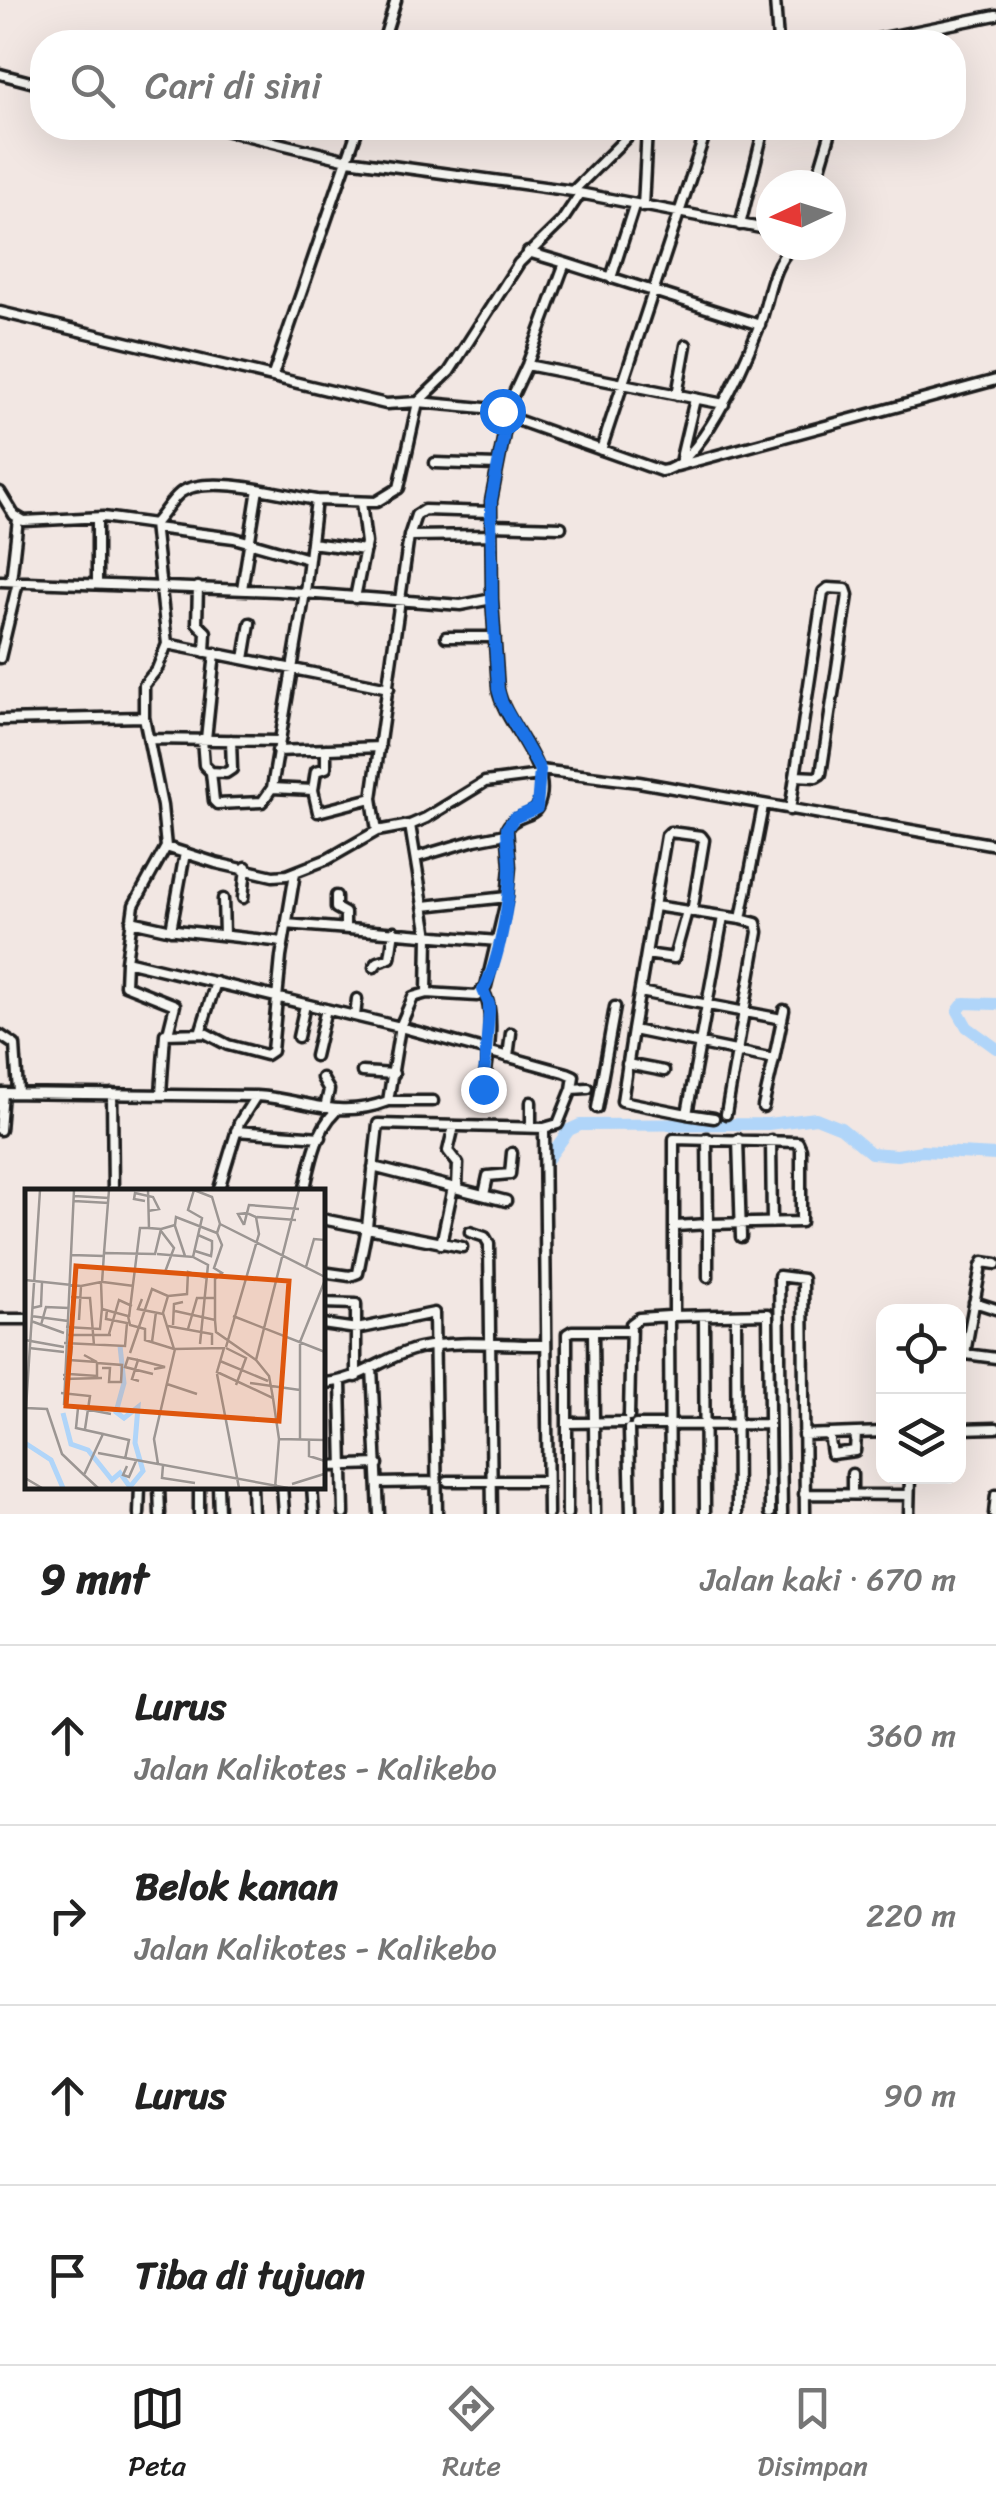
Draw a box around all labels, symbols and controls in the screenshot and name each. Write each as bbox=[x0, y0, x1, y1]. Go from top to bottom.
search box bbox=[30, 30, 966, 140]
text: Cari di sini bbox=[145, 52, 321, 119]
icon: search bbox=[65, 58, 120, 113]
north arrow bbox=[756, 170, 846, 260]
route start bbox=[480, 389, 526, 435]
route end bbox=[461, 1067, 507, 1113]
inset map bbox=[25, 1189, 325, 1489]
map controls bbox=[876, 1304, 966, 1484]
button: locate bbox=[876, 1304, 966, 1394]
button: layers bbox=[876, 1394, 966, 1484]
text: 9 mnt bbox=[40, 1542, 149, 1616]
text: Jalan kaki · 670 m bbox=[701, 1551, 956, 1608]
text: Lurus bbox=[135, 1673, 226, 1740]
text: 360 m bbox=[867, 1707, 956, 1764]
icon: ahead bbox=[40, 1708, 95, 1763]
text: Jalan Kalikotes - Kalikebo bbox=[135, 1740, 497, 1797]
text: Belok kanan bbox=[135, 1853, 338, 1920]
text: 220 m bbox=[866, 1887, 956, 1944]
icon: right bbox=[40, 1888, 95, 1943]
text: Jalan Kalikotes - Kalikebo bbox=[135, 1920, 497, 1977]
text: Lurus bbox=[135, 2062, 226, 2129]
text: 90 m bbox=[883, 2067, 956, 2124]
icon: ahead bbox=[40, 2068, 95, 2123]
text: Tiba di tujuan bbox=[135, 2242, 365, 2309]
icon: arrive bbox=[40, 2248, 95, 2303]
tab: Peta bbox=[128, 2381, 186, 2490]
tab: Rute bbox=[442, 2381, 501, 2490]
tab: Disimpan bbox=[757, 2381, 868, 2490]

